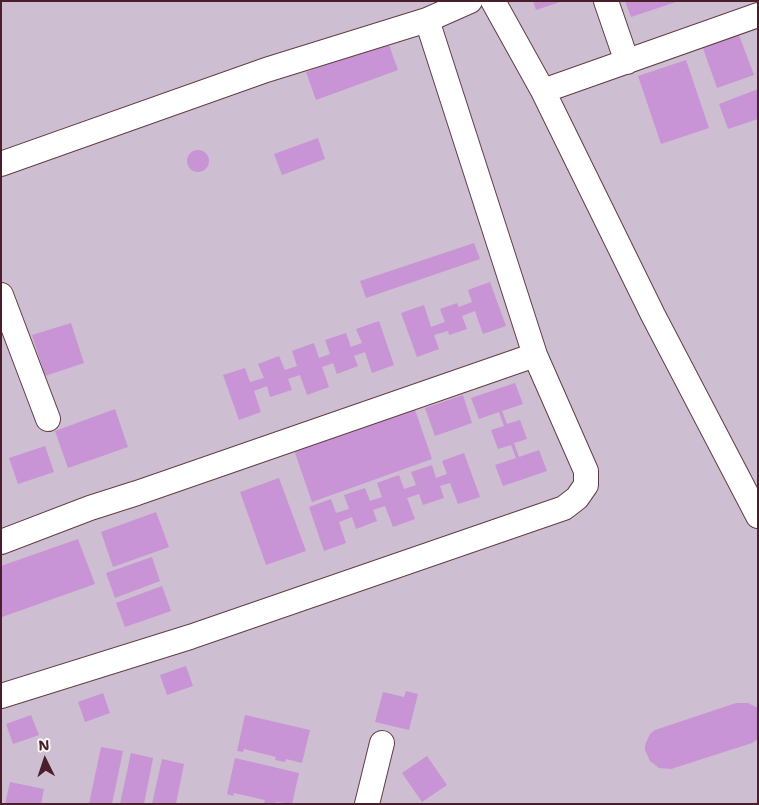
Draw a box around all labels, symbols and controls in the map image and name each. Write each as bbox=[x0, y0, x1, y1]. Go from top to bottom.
north arrow bbox=[20, 735, 70, 785]
text: N bbox=[38, 736, 50, 754]

